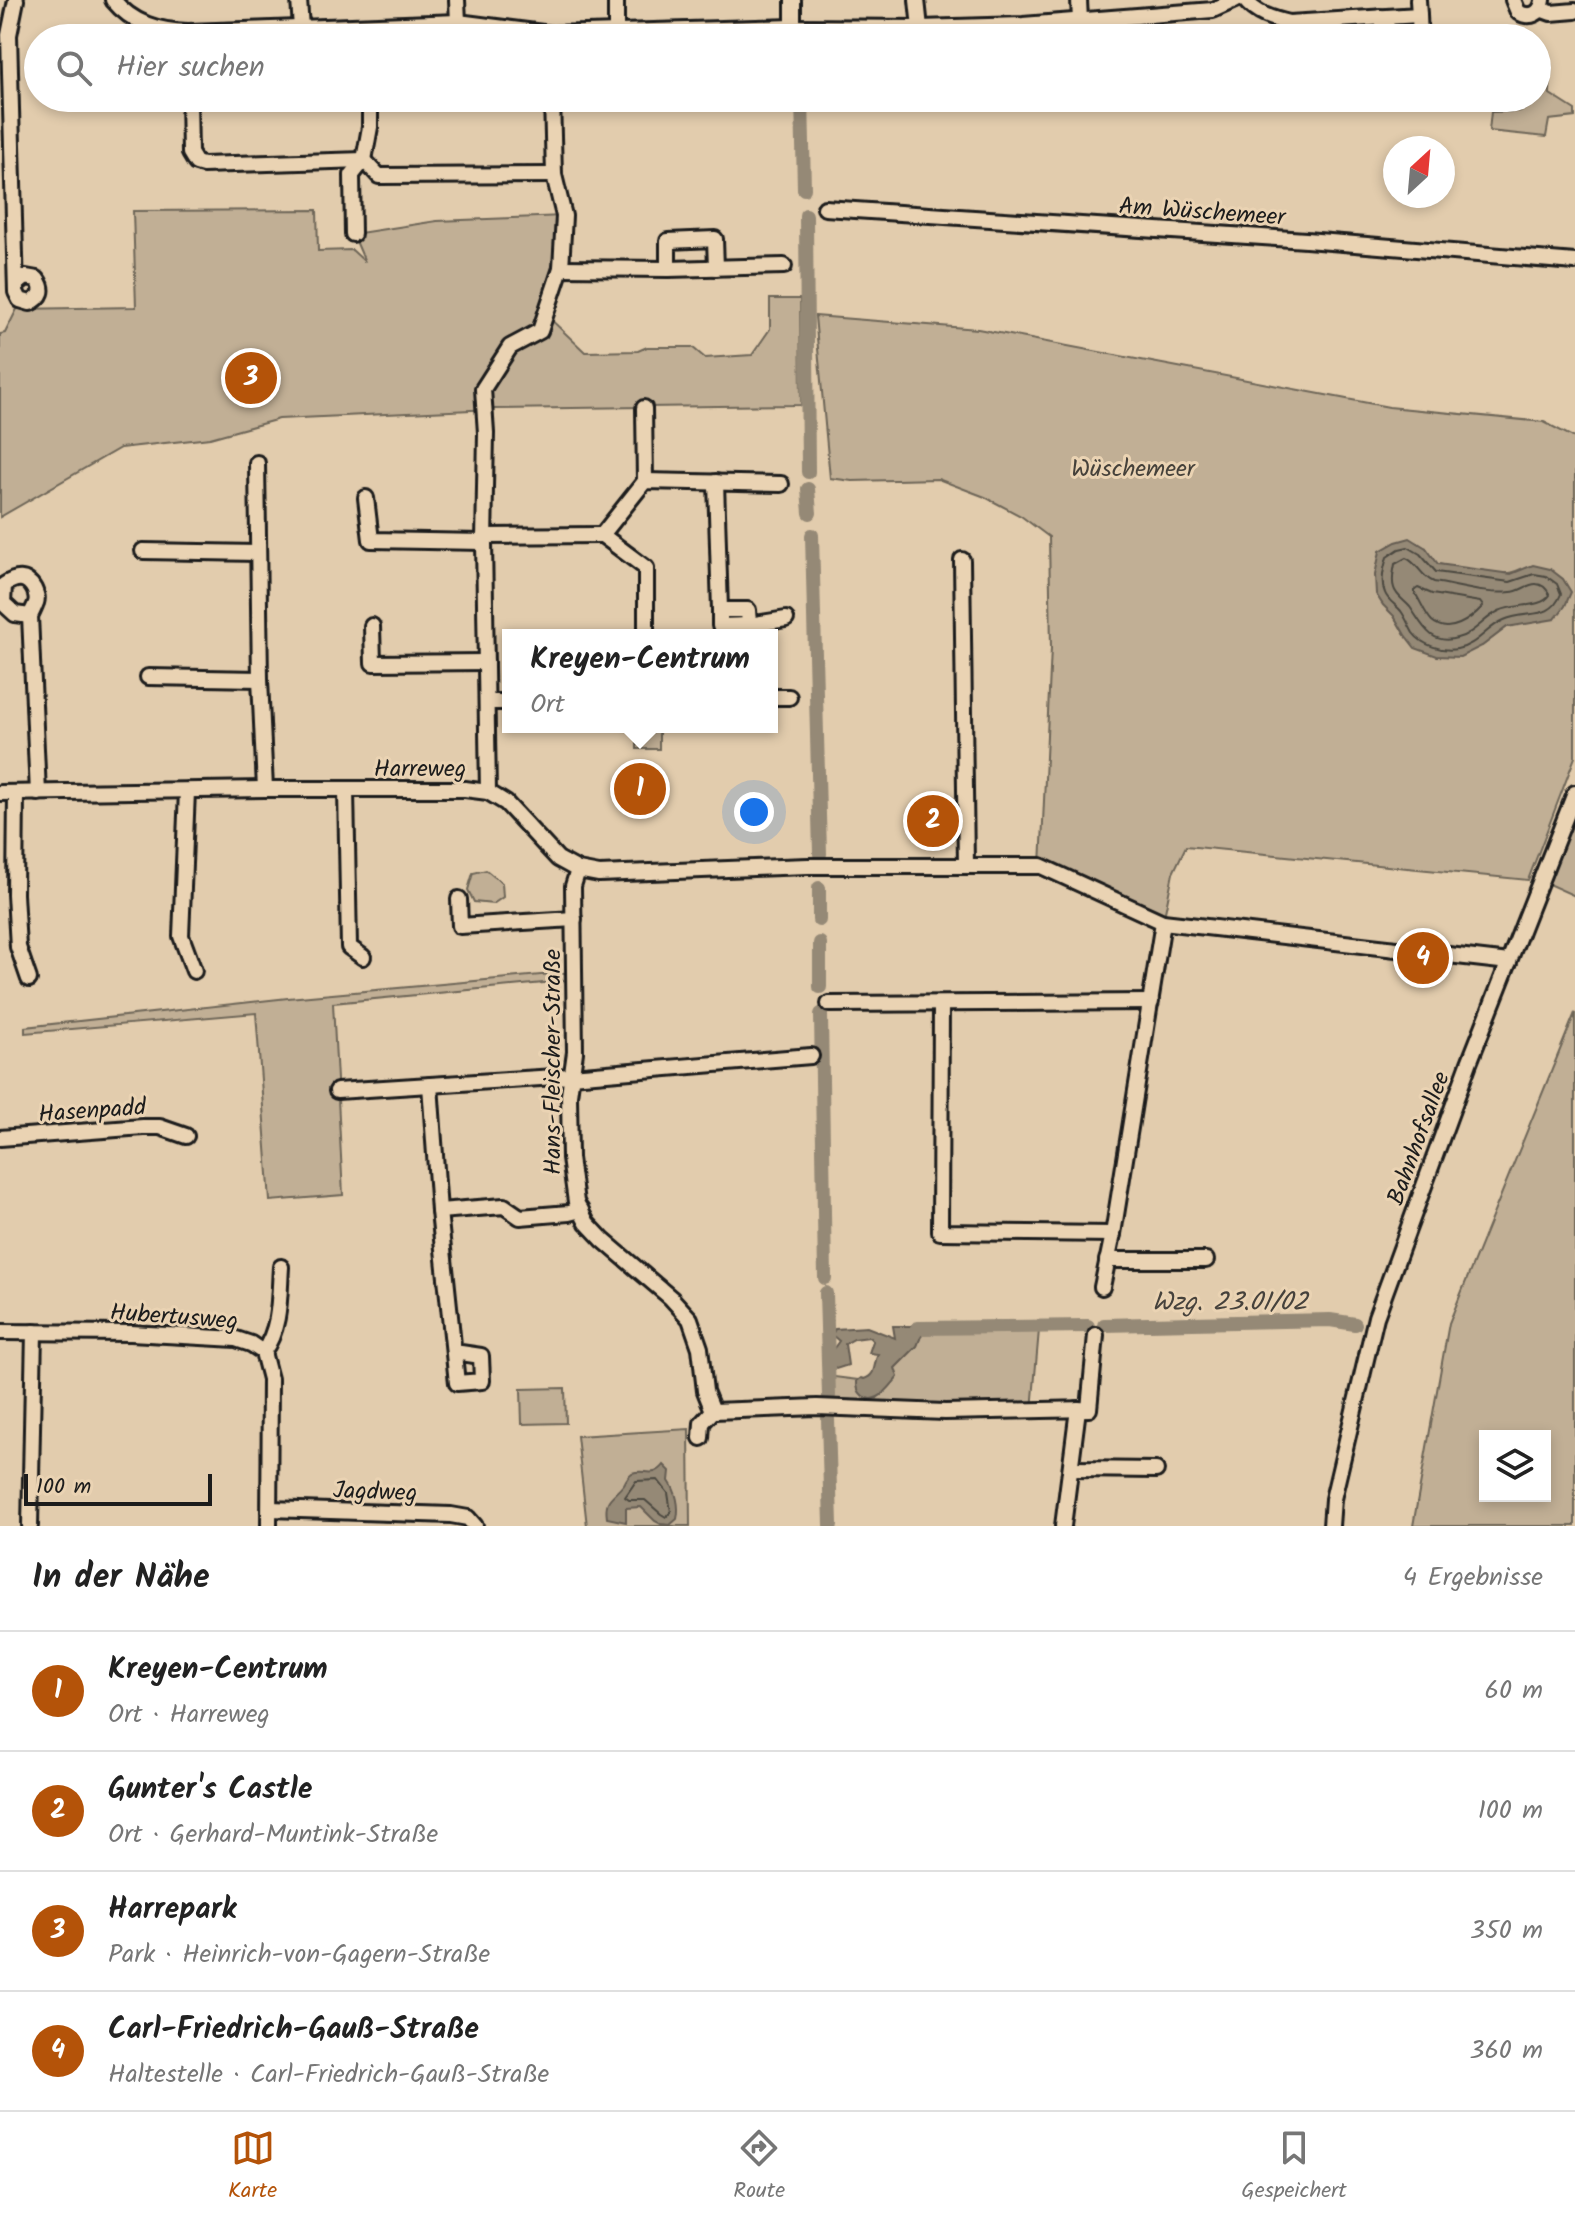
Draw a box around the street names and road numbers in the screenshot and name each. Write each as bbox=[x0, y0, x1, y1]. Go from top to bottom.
street label: Am Wüschemeer bbox=[1117, 187, 1288, 238]
street label: Harreweg bbox=[374, 750, 466, 789]
street label: Hans-Fleischer-Straße bbox=[534, 949, 573, 1175]
street label: Bahnhofsallee bbox=[1377, 1066, 1462, 1211]
street label: Hasenpadd bbox=[37, 1088, 148, 1135]
street label: Hubertusweg bbox=[108, 1294, 239, 1341]
street label: Jagdweg bbox=[332, 1472, 418, 1513]

